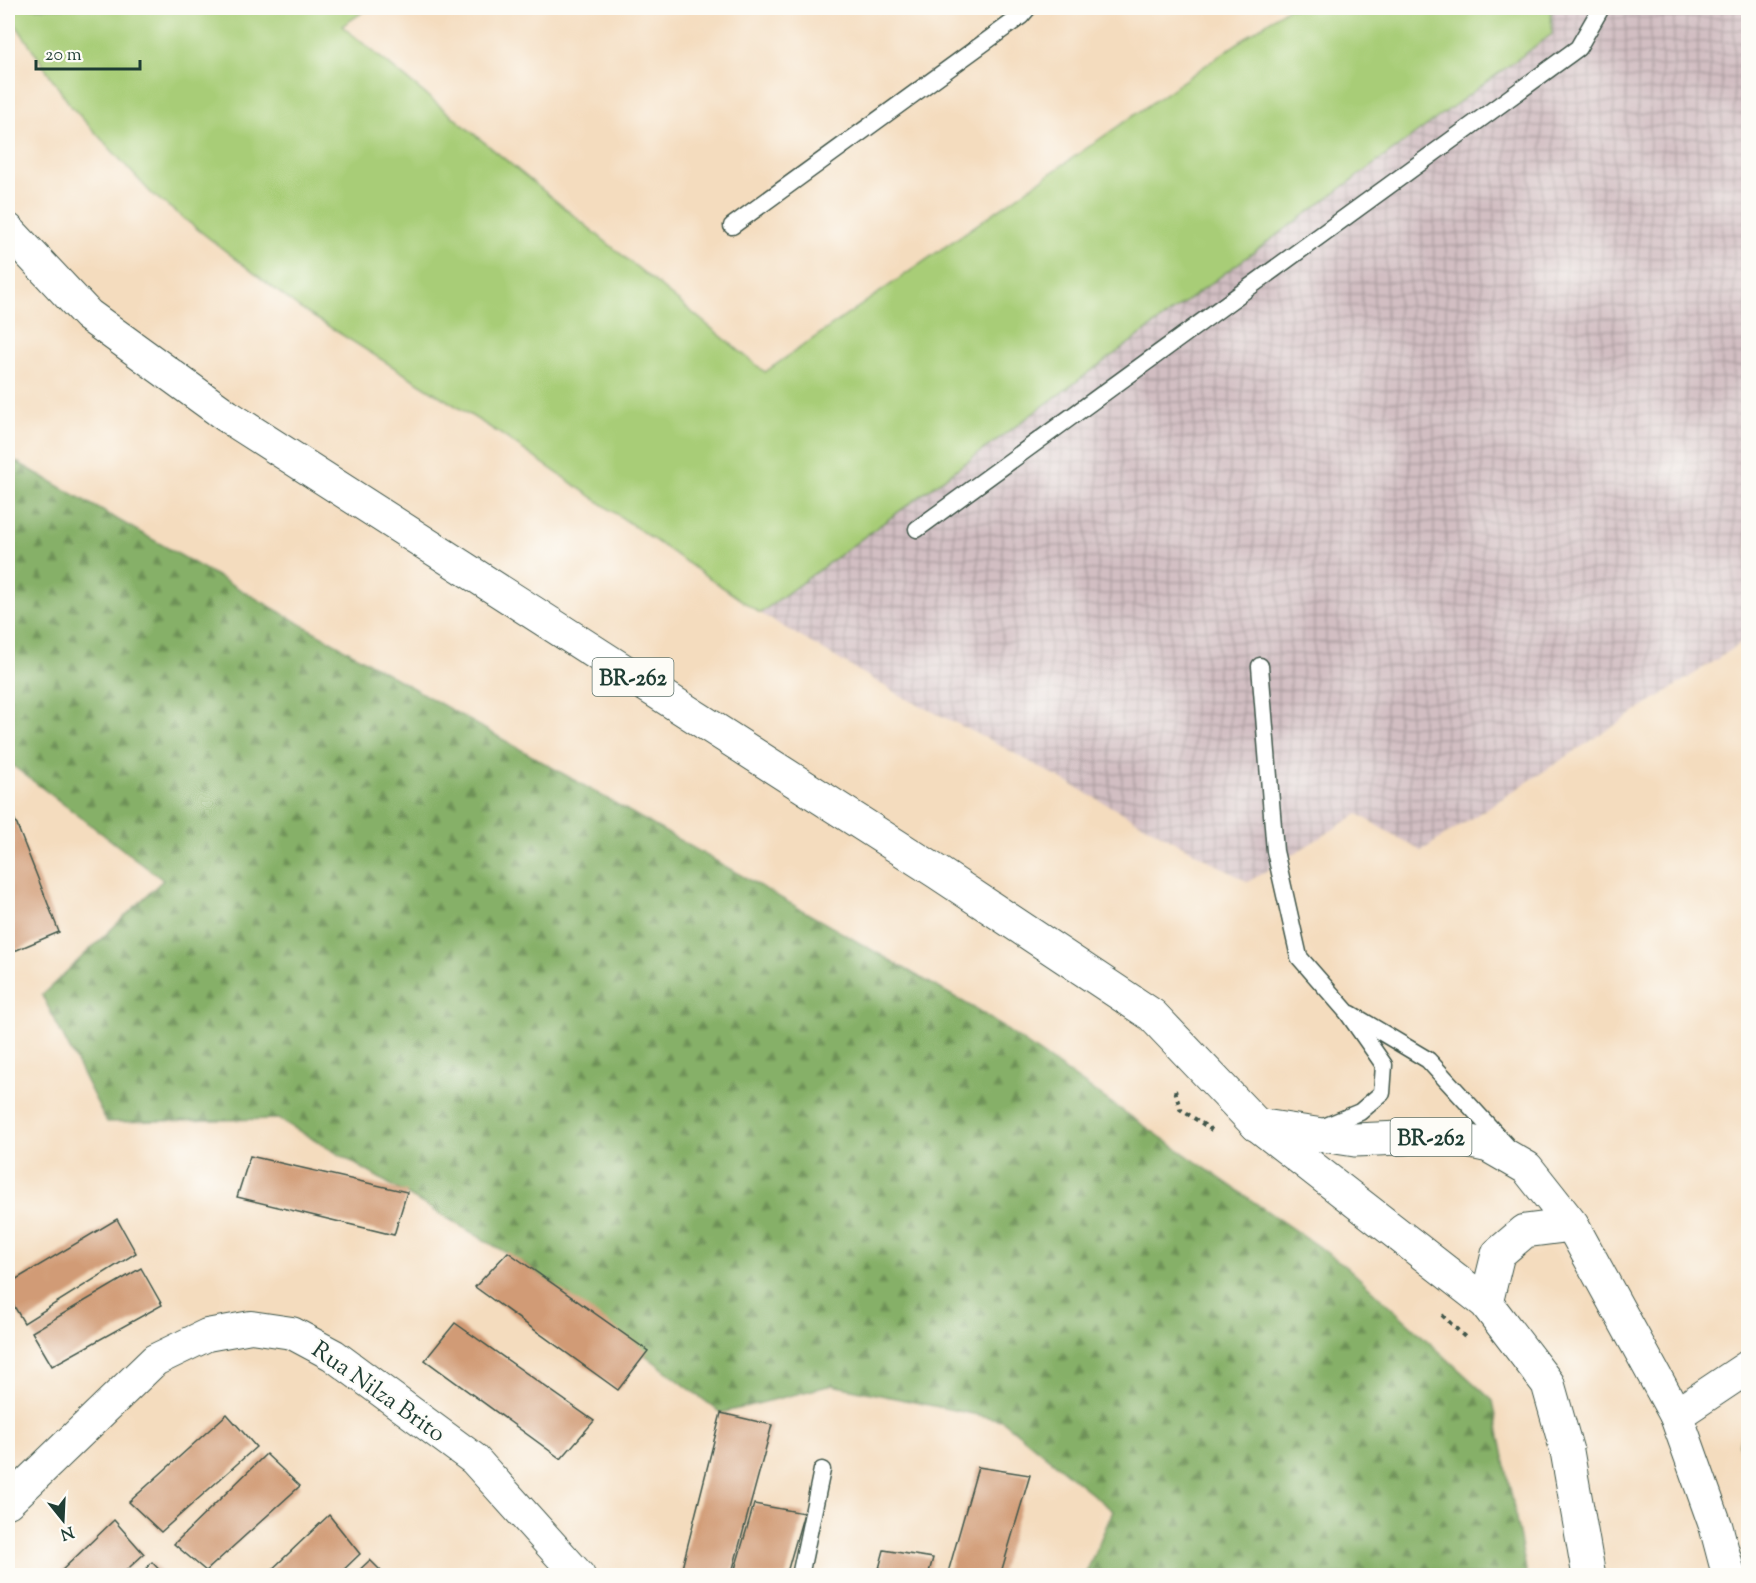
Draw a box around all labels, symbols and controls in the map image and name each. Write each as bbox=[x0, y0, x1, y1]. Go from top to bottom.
scale bar bbox=[36, 33, 140, 71]
text: 20 m bbox=[45, 43, 82, 69]
road number: BR-262 bbox=[592, 658, 674, 696]
road number: BR-262 bbox=[1390, 1118, 1472, 1156]
street label: Rua Nilza Brito bbox=[304, 1334, 452, 1451]
north arrow bbox=[33, 1490, 93, 1550]
text: N bbox=[57, 1519, 76, 1545]

